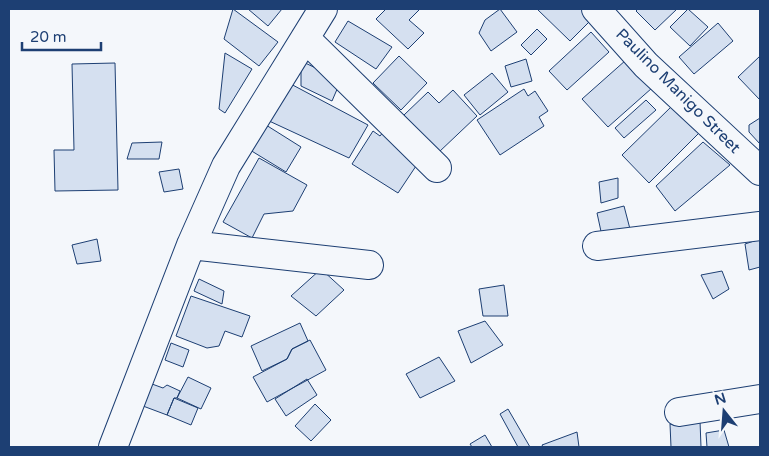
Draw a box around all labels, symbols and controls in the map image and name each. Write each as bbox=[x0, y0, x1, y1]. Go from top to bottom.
scale bar bbox=[22, 20, 101, 52]
street label: Paulino Manigo Street bbox=[611, 24, 745, 158]
text: 20 m bbox=[30, 28, 67, 46]
north arrow bbox=[699, 386, 749, 436]
text: N bbox=[712, 389, 728, 409]

